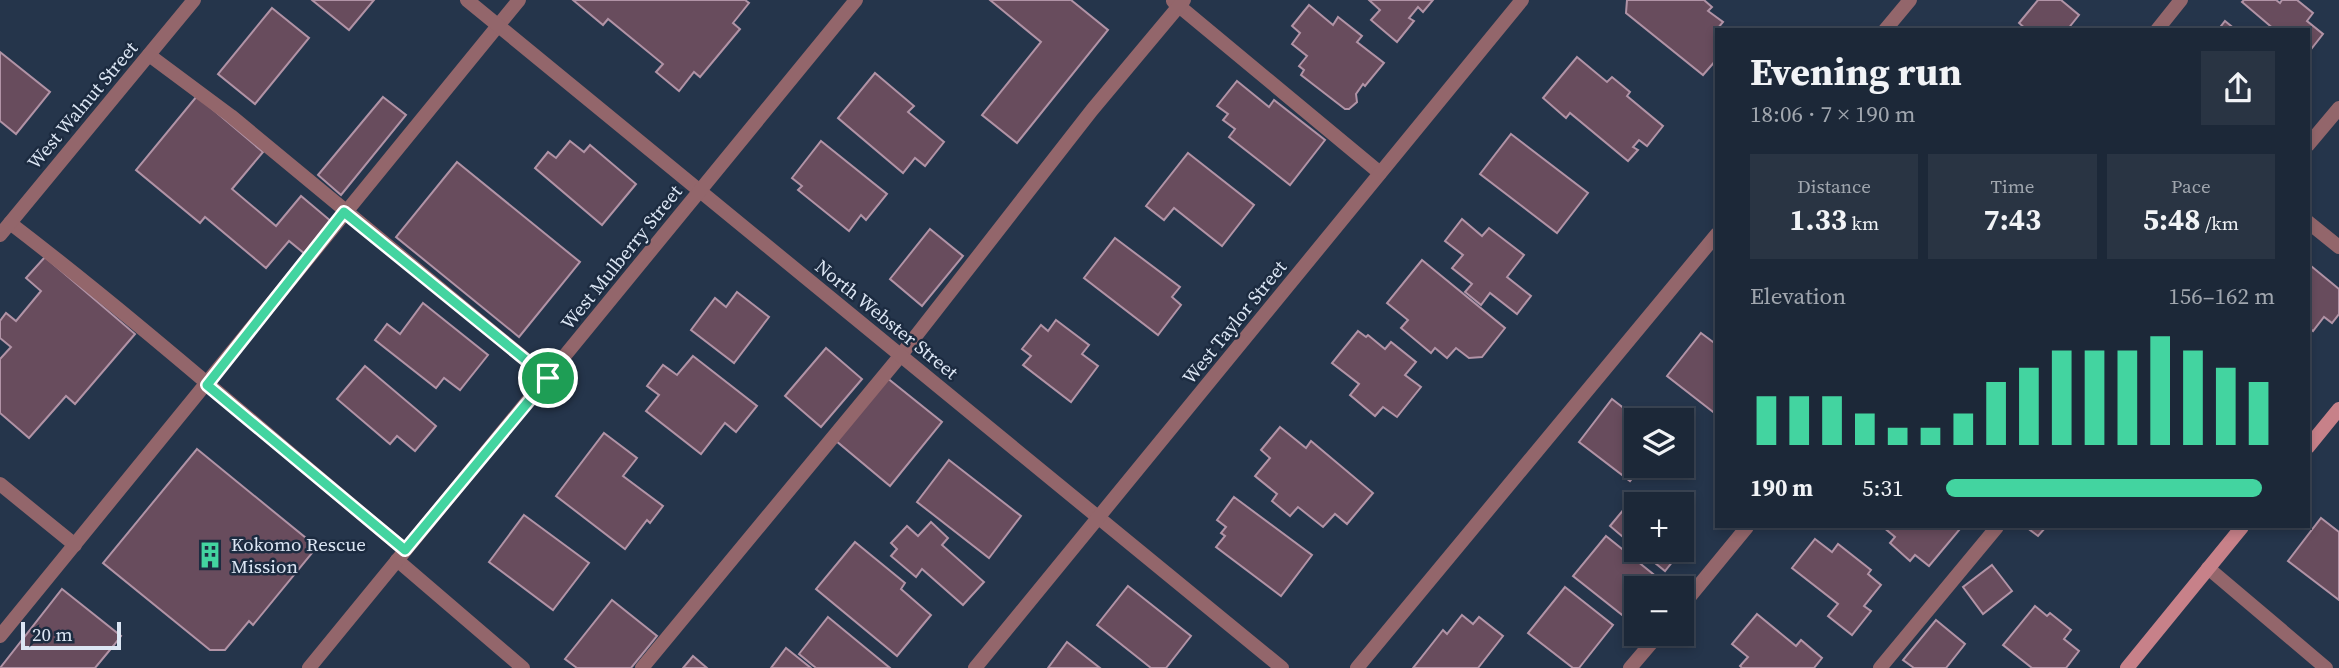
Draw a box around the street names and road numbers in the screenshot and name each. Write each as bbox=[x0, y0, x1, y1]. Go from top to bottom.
street label: West Walnut Street bbox=[21, 35, 144, 174]
street label: West Mulberry Street bbox=[555, 179, 688, 335]
street label: North Webster Street bbox=[810, 253, 965, 385]
street label: West Taylor Street bbox=[1176, 254, 1293, 389]

